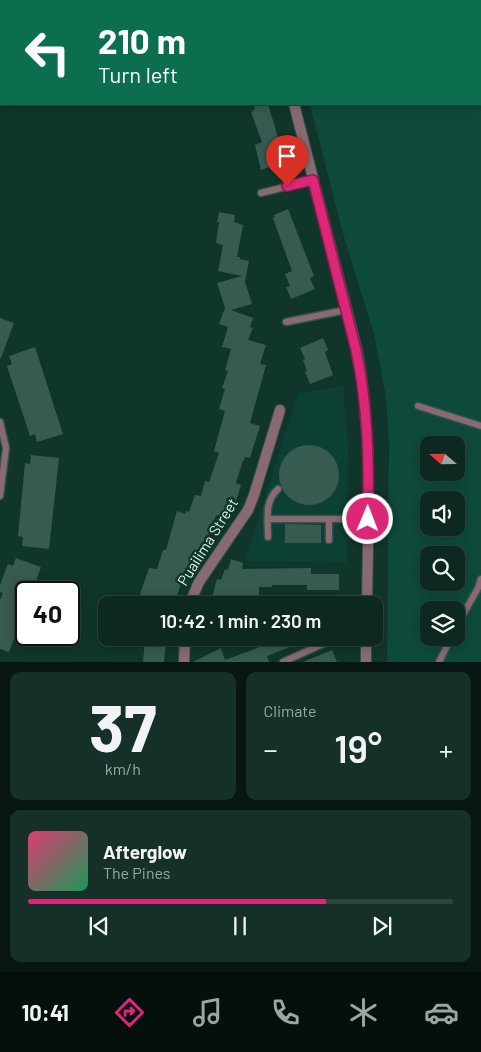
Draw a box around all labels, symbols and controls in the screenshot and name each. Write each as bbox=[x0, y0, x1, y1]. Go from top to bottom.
text: 210 m bbox=[98, 19, 186, 61]
icon: left bbox=[15, 20, 80, 85]
text: Turn left bbox=[98, 61, 178, 87]
pin bbox=[266, 135, 308, 186]
icon: arrive bbox=[273, 142, 301, 170]
north arrow bbox=[420, 436, 465, 481]
map controls bbox=[420, 436, 465, 646]
button: sound bbox=[420, 491, 465, 536]
position arrow bbox=[341, 492, 393, 544]
street label: Puailima Street bbox=[173, 494, 241, 589]
button: search bbox=[420, 546, 465, 591]
speed limit sign: 40 bbox=[15, 581, 80, 646]
button: layers bbox=[420, 601, 465, 646]
text: 10:42 · 1 min · 230 m bbox=[160, 609, 321, 632]
text: 37 bbox=[89, 687, 156, 765]
text: Climate bbox=[264, 701, 316, 720]
text: 19° bbox=[334, 725, 382, 771]
text: − bbox=[264, 732, 278, 766]
text: + bbox=[439, 732, 453, 766]
text: km/h bbox=[105, 759, 141, 778]
text: Afterglow bbox=[103, 840, 187, 863]
text: The Pines bbox=[103, 863, 171, 882]
icon: previous bbox=[85, 912, 113, 940]
icon: pause bbox=[226, 912, 254, 940]
icon: next bbox=[368, 912, 396, 940]
icon: directions bbox=[112, 995, 147, 1030]
icon: music bbox=[190, 995, 225, 1030]
icon: phone bbox=[268, 995, 303, 1030]
icon: climate bbox=[346, 995, 381, 1030]
icon: car bbox=[424, 995, 459, 1030]
text: 10:41 bbox=[22, 999, 69, 1025]

